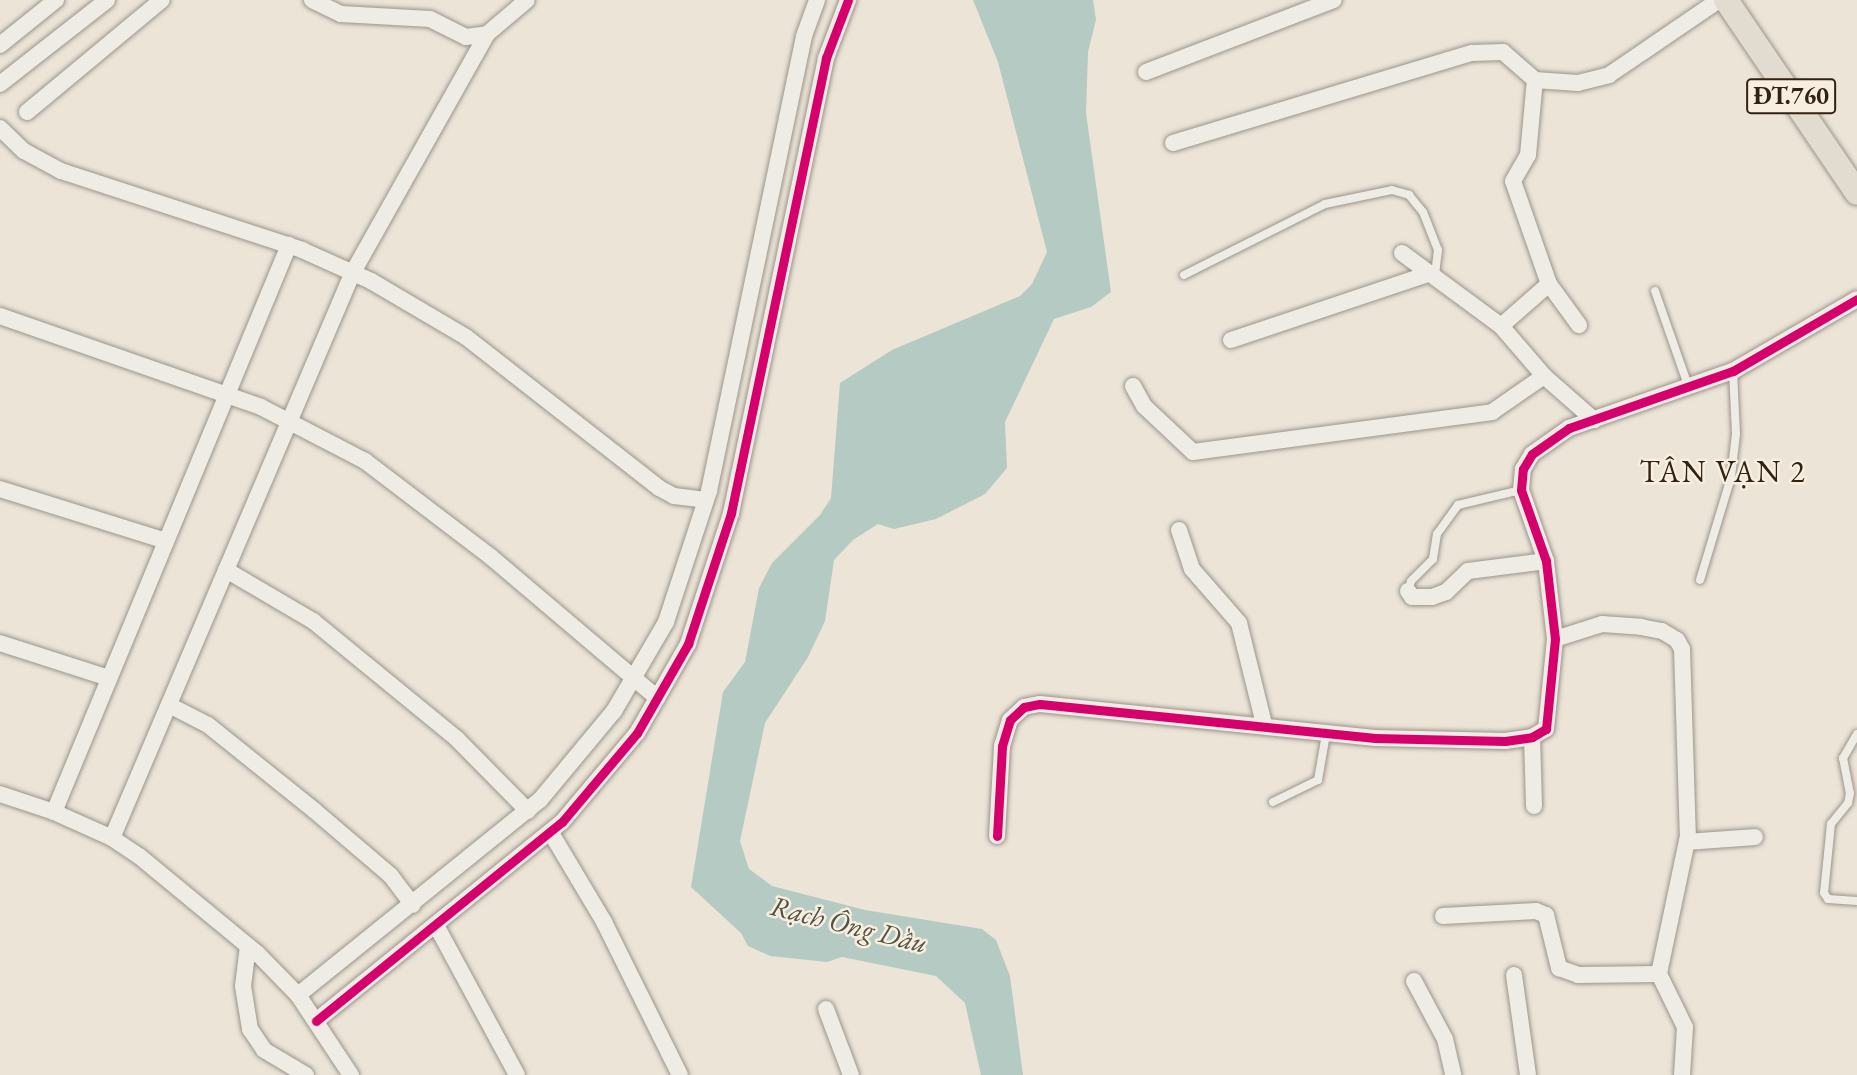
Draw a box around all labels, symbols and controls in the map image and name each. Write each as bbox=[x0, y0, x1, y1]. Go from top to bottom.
road number: ĐT.760 bbox=[1746, 76, 1837, 116]
district label: TÂN VẠN 2 bbox=[1641, 454, 1805, 490]
water label: Rạch Ông Dầu bbox=[767, 888, 931, 960]

